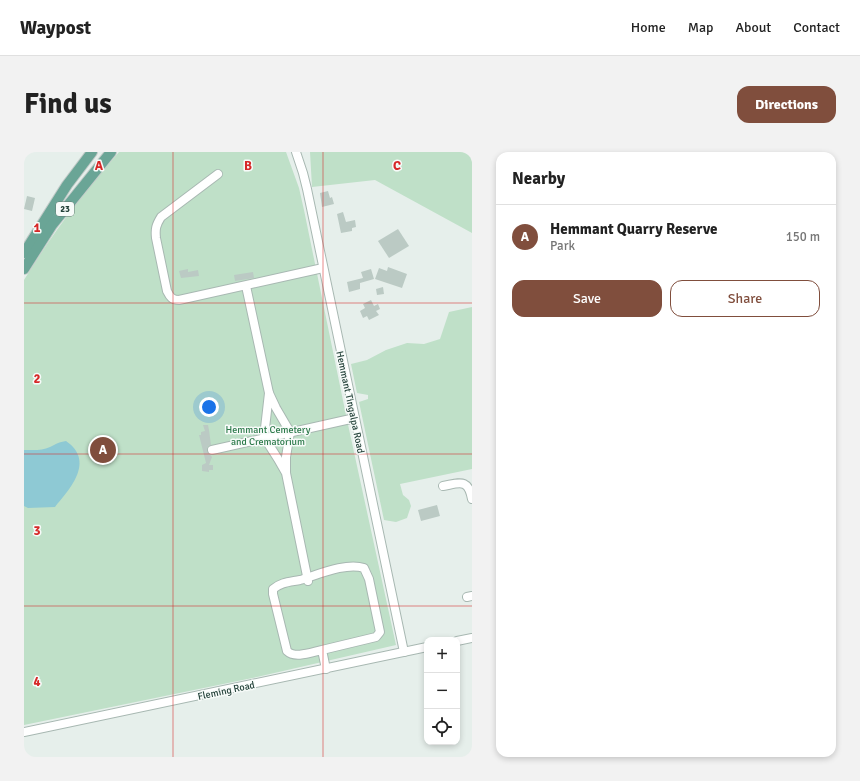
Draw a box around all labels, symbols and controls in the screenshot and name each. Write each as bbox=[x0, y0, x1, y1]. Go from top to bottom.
text: Waypost bbox=[20, 16, 91, 40]
text: Home bbox=[631, 19, 666, 36]
text: Map bbox=[688, 19, 713, 36]
text: About bbox=[735, 19, 771, 36]
text: Contact bbox=[793, 19, 840, 36]
button: Directions bbox=[737, 86, 836, 123]
text: Find us bbox=[24, 87, 112, 121]
text: A bbox=[95, 158, 104, 174]
text: B bbox=[244, 158, 252, 174]
text: C bbox=[393, 158, 401, 174]
text: Nearby bbox=[512, 168, 565, 189]
road number: 23 bbox=[56, 202, 74, 216]
text: 1 bbox=[33, 220, 41, 236]
text: Hemmant Quarry Reserve bbox=[550, 220, 718, 238]
text: A bbox=[521, 229, 529, 245]
text: 150 m bbox=[786, 229, 820, 245]
text: Park bbox=[550, 238, 575, 254]
button: Save bbox=[512, 280, 662, 317]
button: Share bbox=[670, 280, 820, 317]
street label: Hemmant Tingalpa Road bbox=[333, 350, 367, 454]
text: 2 bbox=[33, 371, 41, 387]
your location bbox=[199, 397, 219, 417]
park label: Hemmant Cemetery and Crematorium bbox=[226, 424, 311, 448]
pin: A bbox=[90, 435, 116, 465]
text: 3 bbox=[33, 523, 41, 539]
map controls bbox=[424, 637, 460, 745]
button: + bbox=[424, 637, 460, 673]
button: − bbox=[424, 673, 460, 709]
text: 4 bbox=[33, 674, 41, 690]
street label: Fleming Road bbox=[197, 679, 256, 703]
button: locate bbox=[424, 709, 460, 745]

